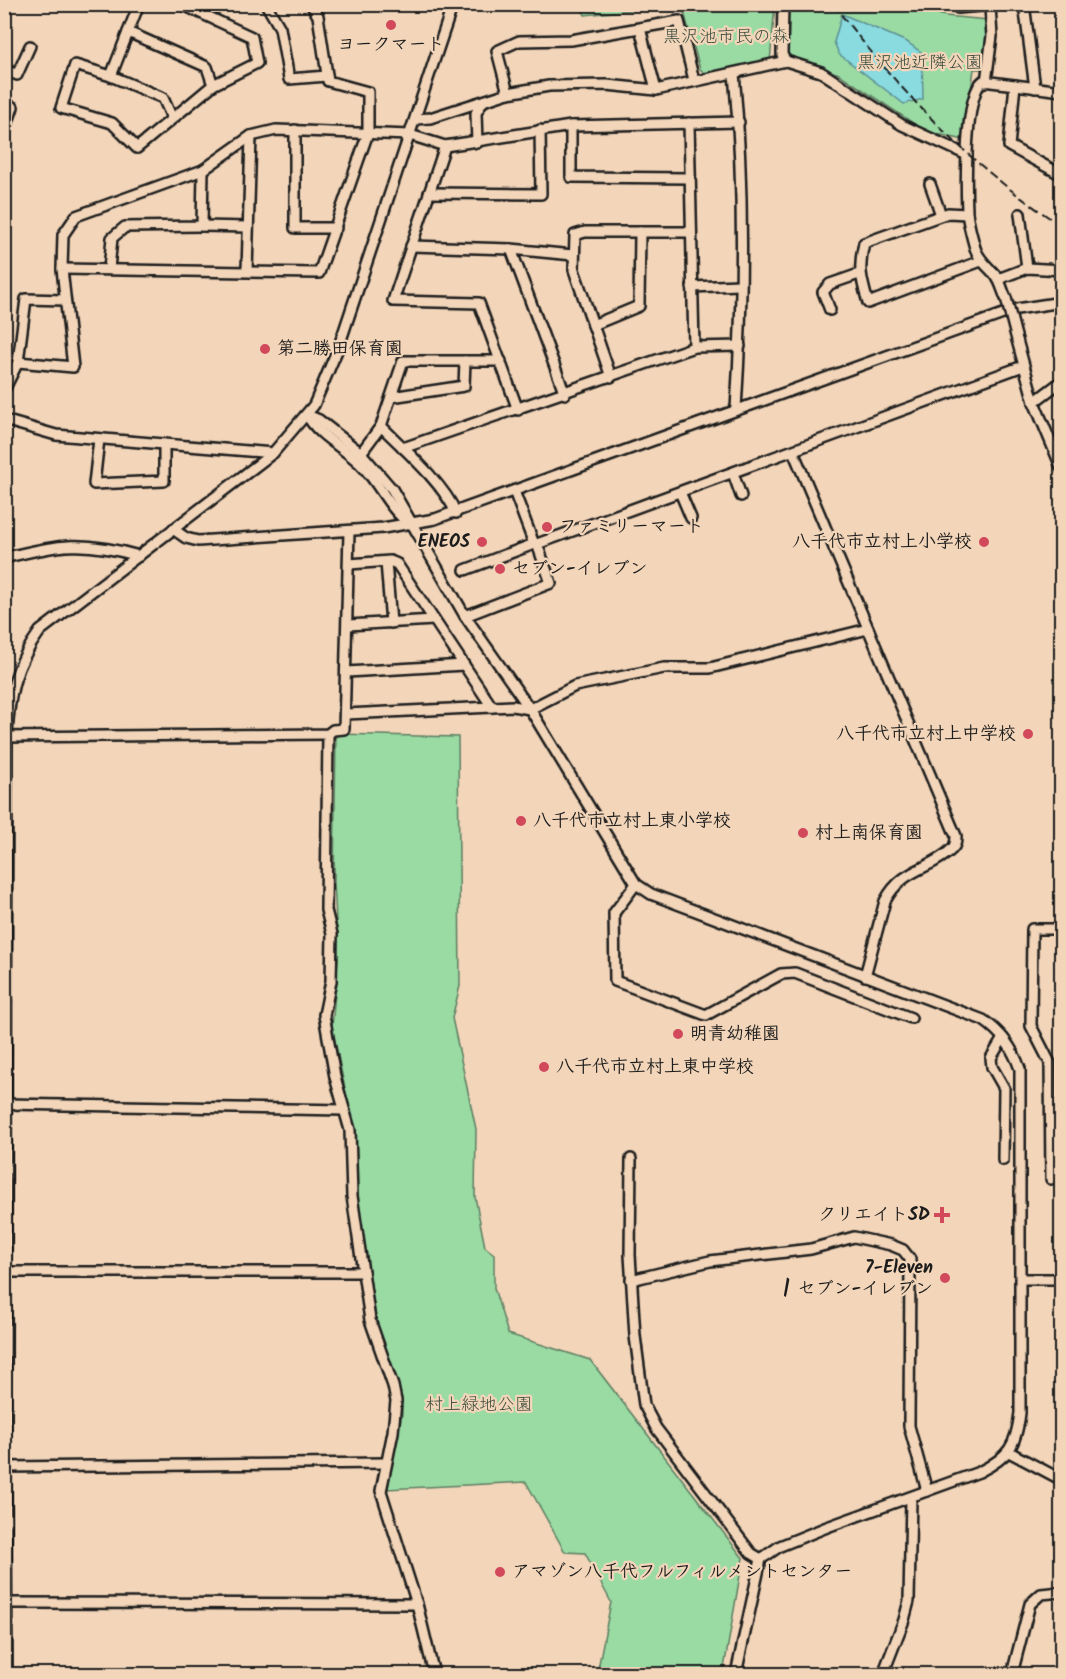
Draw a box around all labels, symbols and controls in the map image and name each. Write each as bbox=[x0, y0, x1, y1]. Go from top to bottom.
marker: ヨークマート bbox=[384, 18, 398, 32]
park label: 黒沢池市民の森 bbox=[663, 23, 789, 52]
place label: ヨークマート bbox=[338, 31, 444, 60]
park label: 黒沢池近隣公園 bbox=[857, 49, 983, 78]
place label: 第二勝田保育園 bbox=[277, 335, 403, 364]
marker: 第二勝田保育園 bbox=[258, 342, 272, 356]
place label: ファミリーマート bbox=[559, 513, 704, 542]
marker: ファミリーマート bbox=[540, 520, 554, 534]
place label: ENEOS bbox=[418, 528, 470, 557]
place label: 八千代市立村上小学校 bbox=[792, 528, 972, 557]
marker: ENEOS bbox=[475, 535, 489, 549]
marker: 八千代市立村上小学校 bbox=[977, 535, 991, 549]
place label: セブン-イレブン bbox=[512, 555, 648, 584]
marker: セブン-イレブン bbox=[493, 562, 507, 576]
place label: 八千代市立村上中学校 bbox=[836, 720, 1016, 749]
marker: 八千代市立村上中学校 bbox=[1021, 727, 1035, 741]
place label: 八千代市立村上東小学校 bbox=[533, 807, 731, 836]
marker: 八千代市立村上東小学校 bbox=[514, 814, 528, 828]
place label: 村上南保育園 bbox=[815, 819, 923, 848]
marker: 村上南保育園 bbox=[796, 826, 810, 840]
place label: 明青幼稚園 bbox=[690, 1020, 780, 1049]
marker: 明青幼稚園 bbox=[671, 1027, 685, 1041]
place label: 八千代市立村上東中学校 bbox=[556, 1053, 754, 1082]
marker: 八千代市立村上東中学校 bbox=[537, 1060, 551, 1074]
place label: クリエイトSD bbox=[818, 1201, 930, 1230]
marker: クリエイトSD bbox=[935, 1208, 949, 1222]
place label: 7-Eleven | セブン-イレブン bbox=[782, 1254, 933, 1304]
marker: 7-Eleven | セブン-イレブン bbox=[938, 1271, 952, 1285]
park label: 村上緑地公園 bbox=[425, 1391, 533, 1420]
place label: アマゾン八千代フルフィルメントセンター bbox=[512, 1558, 852, 1587]
marker: アマゾン八千代フルフィルメントセンター bbox=[493, 1565, 507, 1579]

